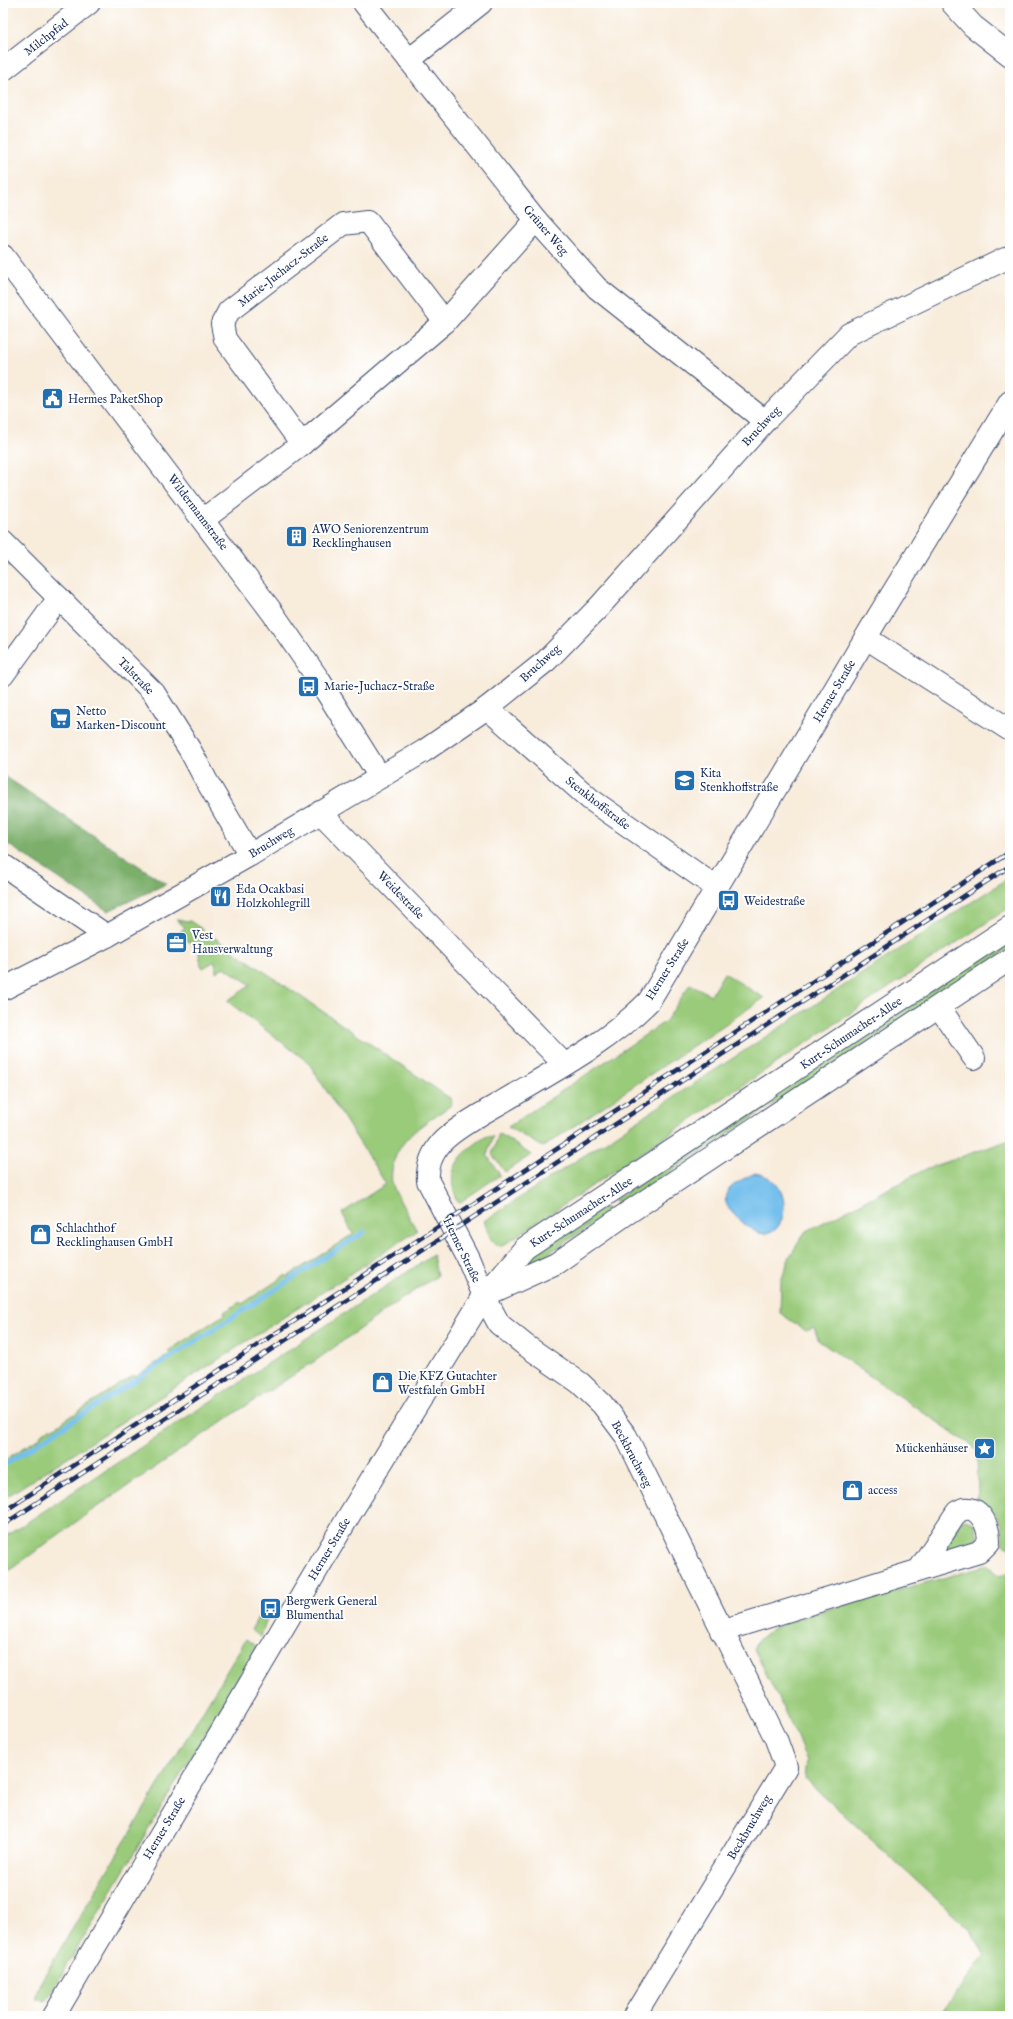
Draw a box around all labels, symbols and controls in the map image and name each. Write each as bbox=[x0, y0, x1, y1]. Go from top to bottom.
street label: Milchpfad bbox=[21, 15, 72, 60]
street label: Grüner Weg bbox=[520, 202, 572, 259]
street label: Marie-Juchacz-Straße bbox=[235, 230, 332, 311]
public building icon: Hermes PaketShop bbox=[39, 386, 65, 412]
place label: Hermes PaketShop bbox=[68, 392, 164, 408]
street label: Bruchweg bbox=[739, 403, 784, 450]
street label: Wildermannstraße bbox=[164, 471, 231, 554]
place label: AWO Seniorenzentrum Recklinghausen bbox=[311, 522, 429, 551]
building icon: AWO Seniorenzentrum Recklinghausen bbox=[283, 523, 309, 549]
street label: Bruchweg bbox=[517, 641, 564, 686]
street label: Talstraße bbox=[114, 655, 157, 698]
street label: Herner Straße bbox=[810, 657, 859, 725]
bus stop icon: Marie-Juchacz-Straße bbox=[296, 673, 322, 699]
place label: Marie-Juchacz-Straße bbox=[324, 679, 435, 695]
place label: Netto Marken-Discount bbox=[76, 704, 166, 733]
supermarket icon: Netto Marken-Discount bbox=[48, 705, 74, 731]
place label: Kita Stenkhoffstraße bbox=[700, 766, 779, 795]
school or university icon: Kita Stenkhoffstraße bbox=[672, 767, 698, 793]
street label: Stenkhoffstraße bbox=[562, 773, 633, 834]
street label: Bruchweg bbox=[246, 823, 297, 862]
street label: Weidestraße bbox=[374, 868, 428, 923]
place label: Eda Ocakbasi Holzkohlegrill bbox=[236, 882, 311, 911]
restaurant icon: Eda Ocakbasi Holzkohlegrill bbox=[208, 883, 234, 909]
bus stop icon: Weidestraße bbox=[715, 888, 741, 914]
place label: Weidestraße bbox=[744, 894, 806, 909]
place label: Vest Hausverwaltung bbox=[191, 928, 273, 957]
office icon: Vest Hausverwaltung bbox=[164, 929, 190, 955]
street label: Herner Straße bbox=[642, 935, 693, 1003]
street label: Kurt-Schumacher-Allee bbox=[797, 993, 906, 1073]
street label: Kurt-Schumacher-Allee bbox=[527, 1173, 636, 1251]
street label: Herner Straße bbox=[439, 1215, 484, 1286]
place label: Schlachthof Recklinghausen GmbH bbox=[56, 1221, 173, 1250]
shop icon: Schlachthof Recklinghausen GmbH bbox=[27, 1222, 53, 1248]
place label: Die KFZ Gutachter Westfalen GmbH bbox=[398, 1369, 497, 1398]
shop icon: Die KFZ Gutachter Westfalen GmbH bbox=[369, 1370, 395, 1396]
street label: Beckbruchweg bbox=[608, 1418, 656, 1491]
place icon: Mückenhäuser bbox=[971, 1435, 997, 1461]
place label: Mückenhäuser bbox=[895, 1441, 969, 1456]
shop icon: access bbox=[840, 1477, 866, 1503]
place label: access bbox=[868, 1483, 897, 1498]
street label: Herner Straße bbox=[305, 1515, 354, 1583]
place label: Bergwerk General Blumenthal bbox=[286, 1594, 378, 1623]
bus stop icon: Bergwerk General Blumenthal bbox=[257, 1595, 283, 1621]
street label: Beckbruchweg bbox=[724, 1792, 775, 1863]
street label: Herner Straße bbox=[140, 1794, 189, 1862]

